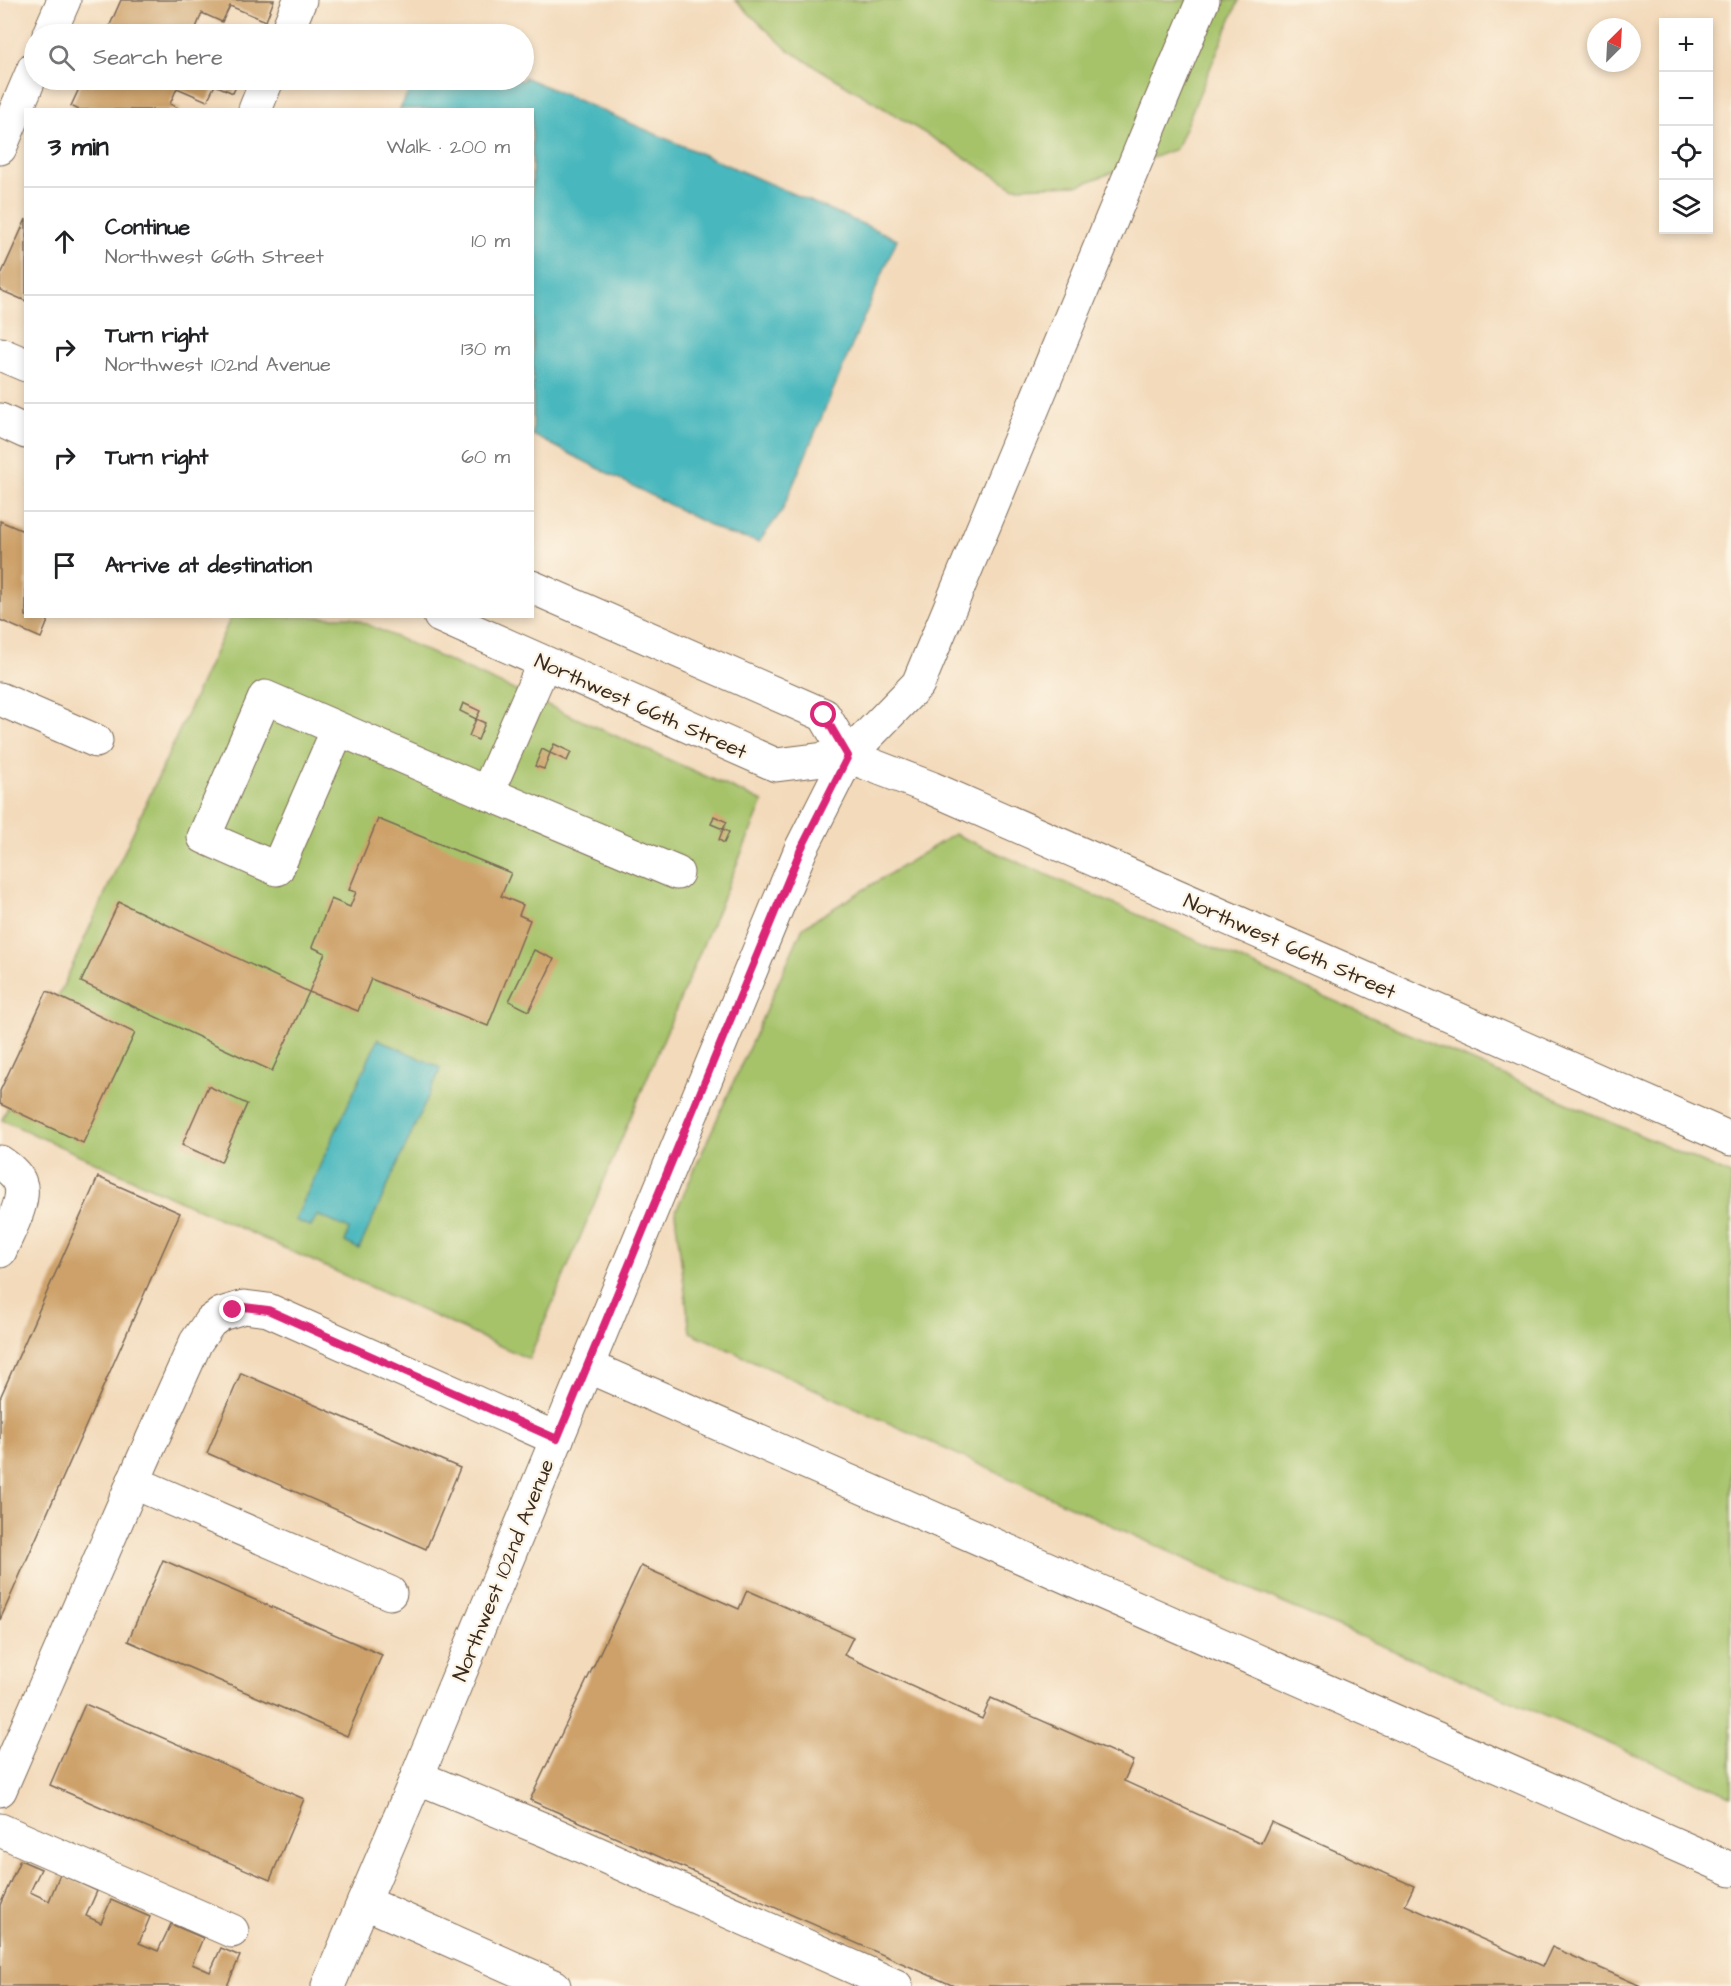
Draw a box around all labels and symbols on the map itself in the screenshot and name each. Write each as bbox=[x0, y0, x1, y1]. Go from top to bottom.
north arrow bbox=[1587, 18, 1641, 72]
street label: Northwest 66th Street bbox=[530, 647, 752, 767]
route start bbox=[810, 701, 836, 727]
street label: Northwest 66th Street bbox=[1179, 887, 1401, 1007]
route end bbox=[219, 1296, 245, 1322]
street label: Northwest 102nd Avenue bbox=[446, 1455, 561, 1686]

